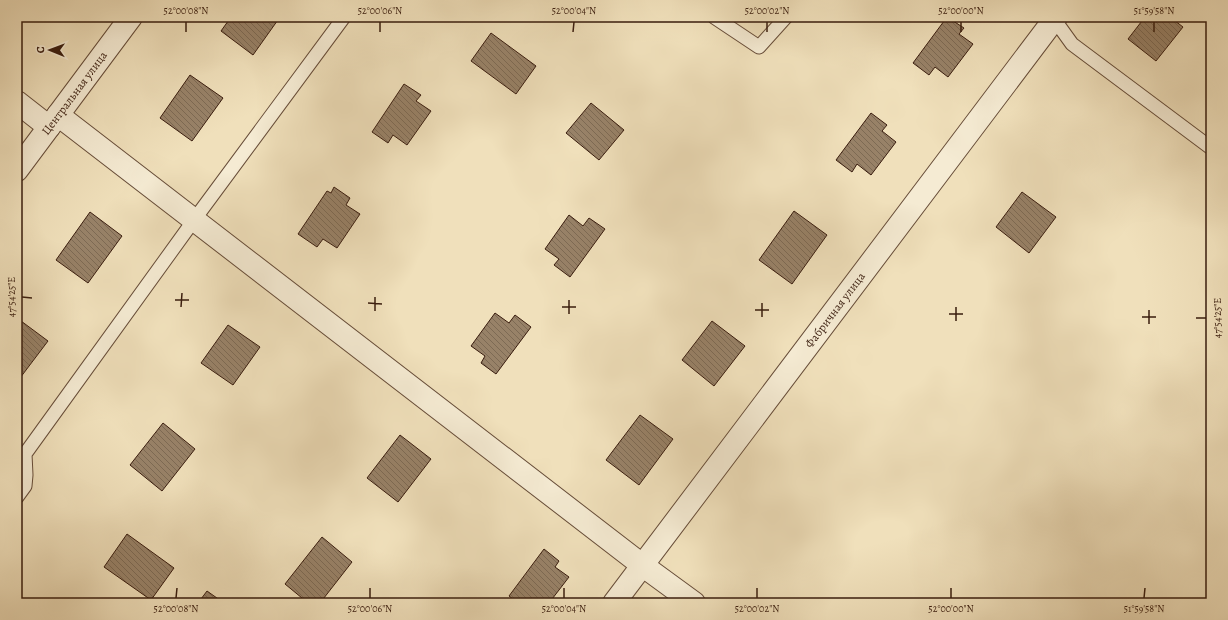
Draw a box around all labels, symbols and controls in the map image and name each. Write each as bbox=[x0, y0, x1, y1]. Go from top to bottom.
text: 52°00'08"N bbox=[164, 4, 208, 17]
text: 52°00'06"N bbox=[358, 4, 402, 17]
text: 52°00'04"N bbox=[552, 4, 596, 17]
text: 52°00'02"N bbox=[745, 4, 789, 17]
text: 52°00'00"N bbox=[938, 4, 984, 17]
text: 51°59'58"N bbox=[1134, 4, 1174, 17]
north arrow bbox=[30, 30, 70, 70]
text: С bbox=[33, 46, 48, 53]
street label: Центральная улица bbox=[38, 47, 111, 138]
street label: Фабричная улица bbox=[801, 269, 869, 351]
text: 47°54'25"E bbox=[5, 277, 18, 317]
text: 47°54'25"E bbox=[1211, 298, 1224, 338]
text: 52°00'08"N bbox=[154, 602, 198, 615]
text: 52°00'06"N bbox=[348, 602, 392, 615]
text: 52°00'04"N bbox=[542, 602, 586, 615]
text: 52°00'02"N bbox=[735, 602, 779, 615]
text: 52°00'00"N bbox=[928, 602, 974, 615]
text: 51°59'58"N bbox=[1124, 602, 1164, 615]

